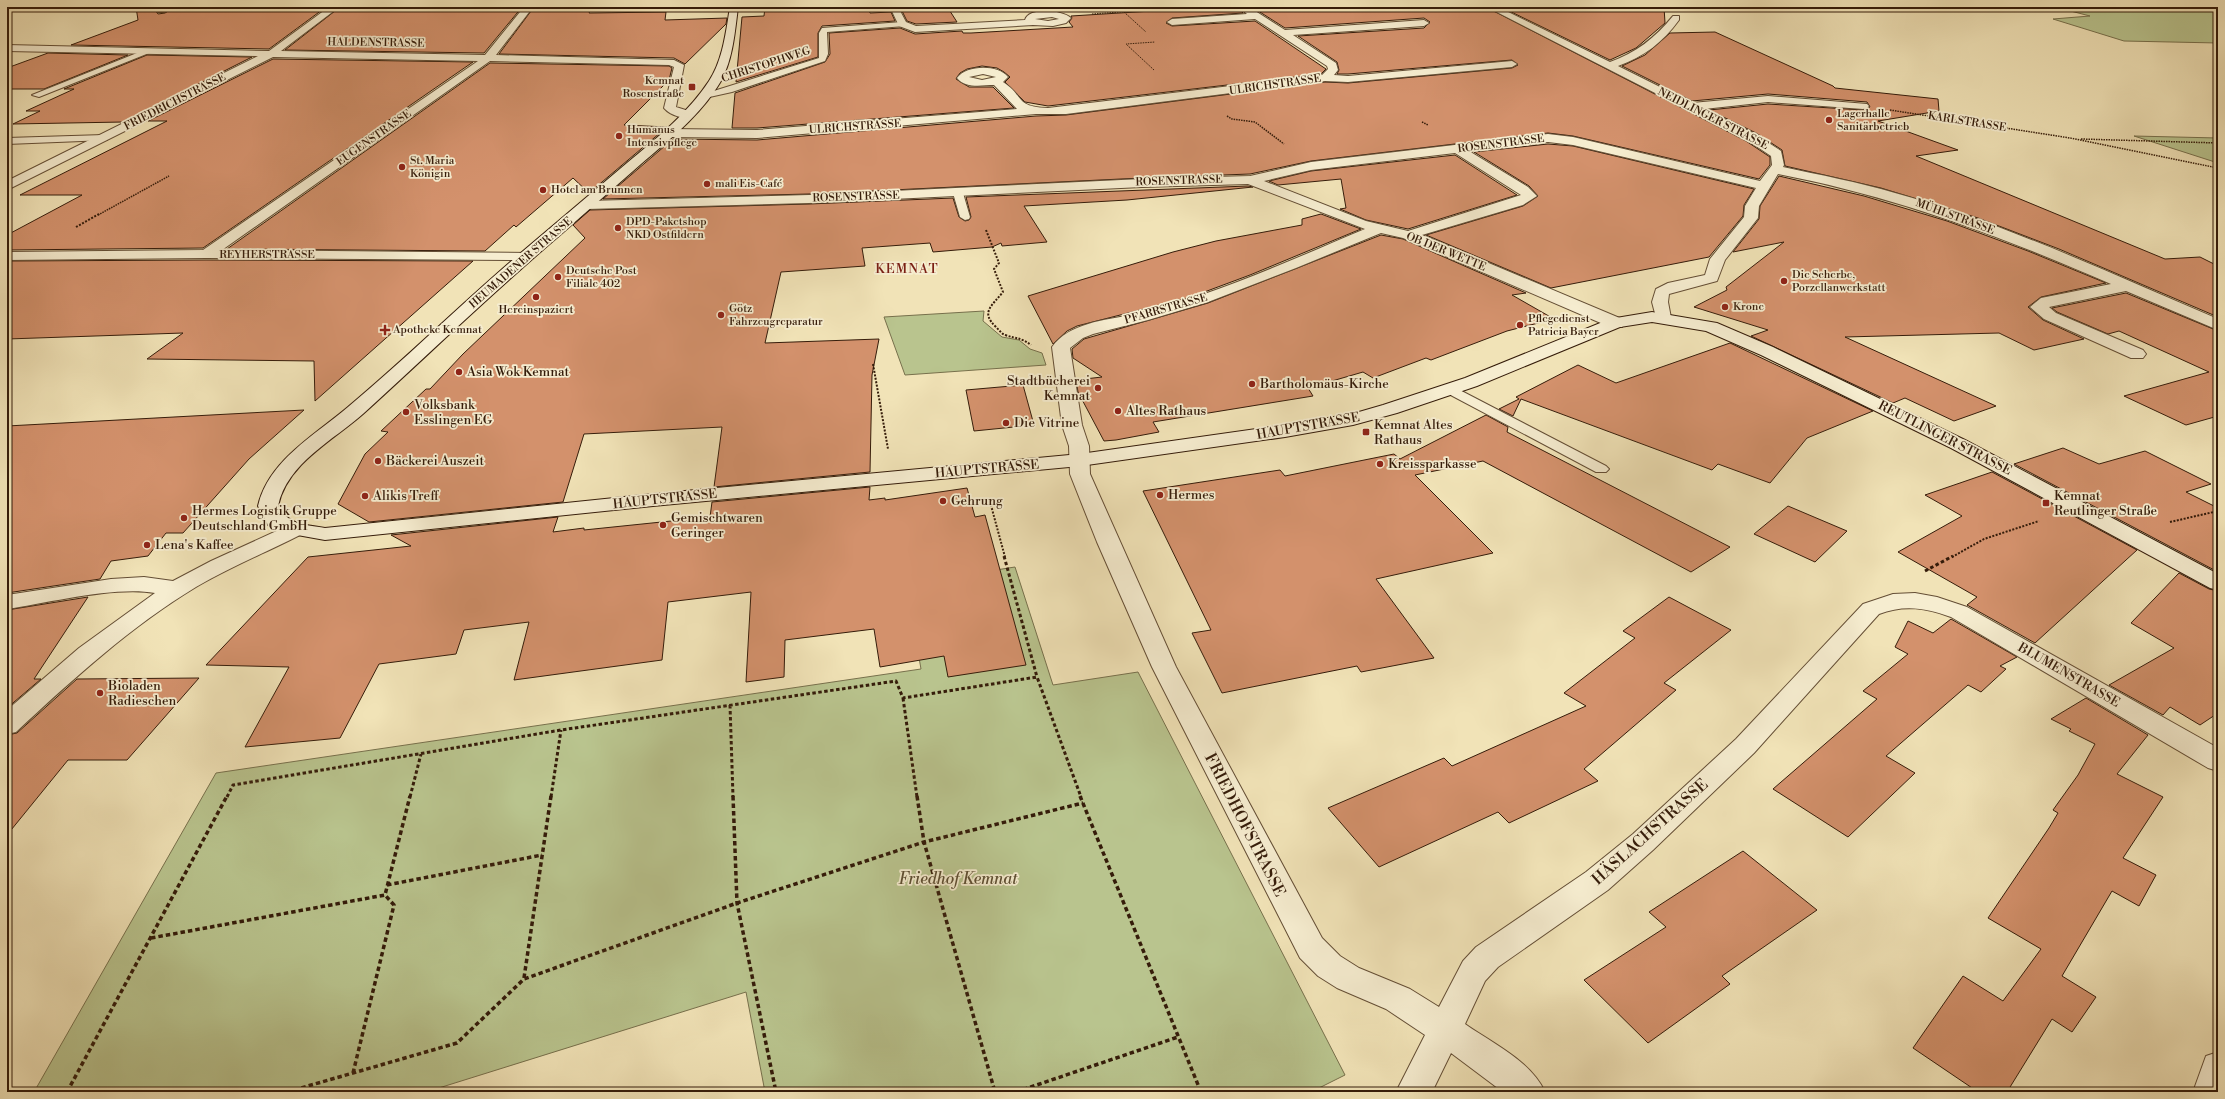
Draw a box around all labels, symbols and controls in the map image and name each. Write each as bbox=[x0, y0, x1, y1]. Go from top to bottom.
street label: HALDENSTRASSE bbox=[327, 35, 425, 51]
street label: CHRISTOPHWEG bbox=[720, 44, 812, 86]
street label: FRIEDRICHSTRASSE bbox=[122, 70, 229, 134]
street label: ULRICHSTRASSE bbox=[1228, 72, 1322, 98]
place label: Kemnat Rosenstraße bbox=[623, 74, 684, 101]
marker: Kemnat Rosenstraße bbox=[687, 82, 697, 92]
street label: NEIDLINGER STRASSE bbox=[1655, 85, 1771, 153]
street label: EUGENSTRASSE bbox=[334, 107, 415, 169]
place label: Lagerhalle Sanitärbetrieb bbox=[1837, 107, 1909, 134]
street label: KARLSTRASSE bbox=[1927, 109, 2008, 135]
marker: Lagerhalle Sanitärbetrieb bbox=[1824, 115, 1834, 125]
street label: ULRICHSTRASSE bbox=[808, 117, 902, 137]
place label: Humanus Intensivpflege bbox=[627, 123, 698, 150]
marker: Humanus Intensivpflege bbox=[614, 131, 624, 141]
street label: ROSENSTRASSE bbox=[1457, 132, 1546, 156]
place label: St. Maria Königin bbox=[410, 154, 455, 181]
marker: St. Maria Königin bbox=[397, 162, 407, 172]
street label: ROSENSTRASSE bbox=[1135, 172, 1223, 190]
place label: mali Eis-Café bbox=[715, 177, 783, 191]
marker: mali Eis-Café bbox=[702, 179, 712, 189]
place label: Hotel am Brunnen bbox=[551, 183, 643, 197]
marker: Hotel am Brunnen bbox=[538, 185, 548, 195]
street label: ROSENSTRASSE bbox=[812, 188, 900, 206]
street label: MÜHLSTRASSE bbox=[1914, 195, 1997, 238]
street label: HEUMADENER STRASSE bbox=[466, 214, 576, 312]
place label: DPD-Paketshop NKD Ostfildern bbox=[626, 215, 707, 242]
marker: DPD-Paketshop NKD Ostfildern bbox=[613, 223, 623, 233]
street label: OB DER WETTE bbox=[1404, 230, 1488, 275]
street label: REYHERSTRASSE bbox=[219, 248, 315, 262]
district label: KEMNAT bbox=[875, 261, 939, 277]
place label: Deutsche Post Filiale 402 bbox=[566, 264, 637, 291]
place label: Die Scherbe, Porzellanwerkstatt bbox=[1792, 268, 1885, 295]
marker: Deutsche Post Filiale 402 bbox=[553, 272, 563, 282]
marker: Die Scherbe, Porzellanwerkstatt bbox=[1779, 276, 1789, 286]
street label: PFARRSTRASSE bbox=[1123, 290, 1210, 328]
marker: Hereinspaziert bbox=[531, 292, 541, 302]
place label: Krone bbox=[1733, 300, 1764, 314]
place label: Götz Fahrzeugreparatur bbox=[729, 302, 823, 329]
marker: Krone bbox=[1720, 302, 1730, 312]
place label: Hereinspaziert bbox=[499, 303, 574, 317]
marker: Götz Fahrzeugreparatur bbox=[716, 310, 726, 320]
place label: Pflegedienst Patricia Bayer bbox=[1528, 312, 1599, 339]
marker: Pflegedienst Patricia Bayer bbox=[1515, 320, 1525, 330]
place label: Apotheke Kemnat bbox=[392, 323, 482, 337]
marker: Apotheke Kemnat bbox=[380, 325, 390, 335]
place label: Asia Wok Kemnat bbox=[466, 364, 570, 380]
marker: Asia Wok Kemnat bbox=[454, 367, 464, 377]
place label: Stadtbücherei Kemnat bbox=[1007, 373, 1090, 404]
place label: Bartholomäus-Kirche bbox=[1259, 376, 1389, 392]
marker: Bartholomäus-Kirche bbox=[1247, 379, 1257, 389]
marker: Stadtbücherei Kemnat bbox=[1093, 383, 1103, 393]
place label: Volksbank Esslingen EG bbox=[413, 397, 493, 428]
street label: REUTLINGER STRASSE bbox=[1876, 397, 2014, 479]
place label: Altes Rathaus bbox=[1125, 403, 1207, 419]
marker: Altes Rathaus bbox=[1113, 406, 1123, 416]
marker: Volksbank Esslingen EG bbox=[401, 407, 411, 417]
street label: HAUPTSTRASSE bbox=[1255, 409, 1361, 443]
place label: Die Vitrine bbox=[1014, 415, 1080, 431]
place label: Kemnat Altes Rathaus bbox=[1374, 417, 1453, 448]
marker: Die Vitrine bbox=[1001, 418, 1011, 428]
marker: Kemnat Altes Rathaus bbox=[1361, 427, 1371, 437]
place label: Bäckerei Auszeit bbox=[385, 453, 484, 469]
marker: Bäckerei Auszeit bbox=[373, 456, 383, 466]
street label: HAUPTSTRASSE bbox=[934, 456, 1040, 482]
place label: Kreissparkasse bbox=[1388, 456, 1477, 472]
marker: Kreissparkasse bbox=[1375, 459, 1385, 469]
street label: HAUPTSTRASSE bbox=[612, 486, 718, 512]
place label: Hermes bbox=[1168, 487, 1215, 503]
place label: Alikis Treff bbox=[372, 488, 439, 504]
place label: Kemnat Reutlinger Straße bbox=[2054, 488, 2157, 519]
marker: Hermes bbox=[1155, 490, 1165, 500]
marker: Alikis Treff bbox=[360, 491, 370, 501]
place label: Gehrung bbox=[951, 493, 1003, 509]
marker: Gehrung bbox=[938, 496, 948, 506]
marker: Kemnat Reutlinger Straße bbox=[2041, 498, 2051, 508]
place label: Hermes Logistik Gruppe Deutschland GmbH bbox=[192, 503, 337, 534]
place label: Gemischtwaren Geringer bbox=[671, 510, 763, 541]
marker: Hermes Logistik Gruppe Deutschland GmbH bbox=[179, 513, 189, 523]
marker: Gemischtwaren Geringer bbox=[658, 520, 668, 530]
place label: Lena's Kaffee bbox=[155, 537, 234, 553]
marker: Lena's Kaffee bbox=[142, 540, 152, 550]
street label: BLUMENSTRASSE bbox=[2014, 639, 2123, 711]
place label: Bioladen Radieschen bbox=[107, 678, 177, 709]
marker: Bioladen Radieschen bbox=[95, 688, 105, 698]
street label: FRIEDHOFSTRASSE bbox=[1200, 750, 1290, 900]
street label: HÄSLACHSTRASSE bbox=[1587, 774, 1712, 890]
park label: Friedhof Kemnat bbox=[899, 869, 1018, 889]

